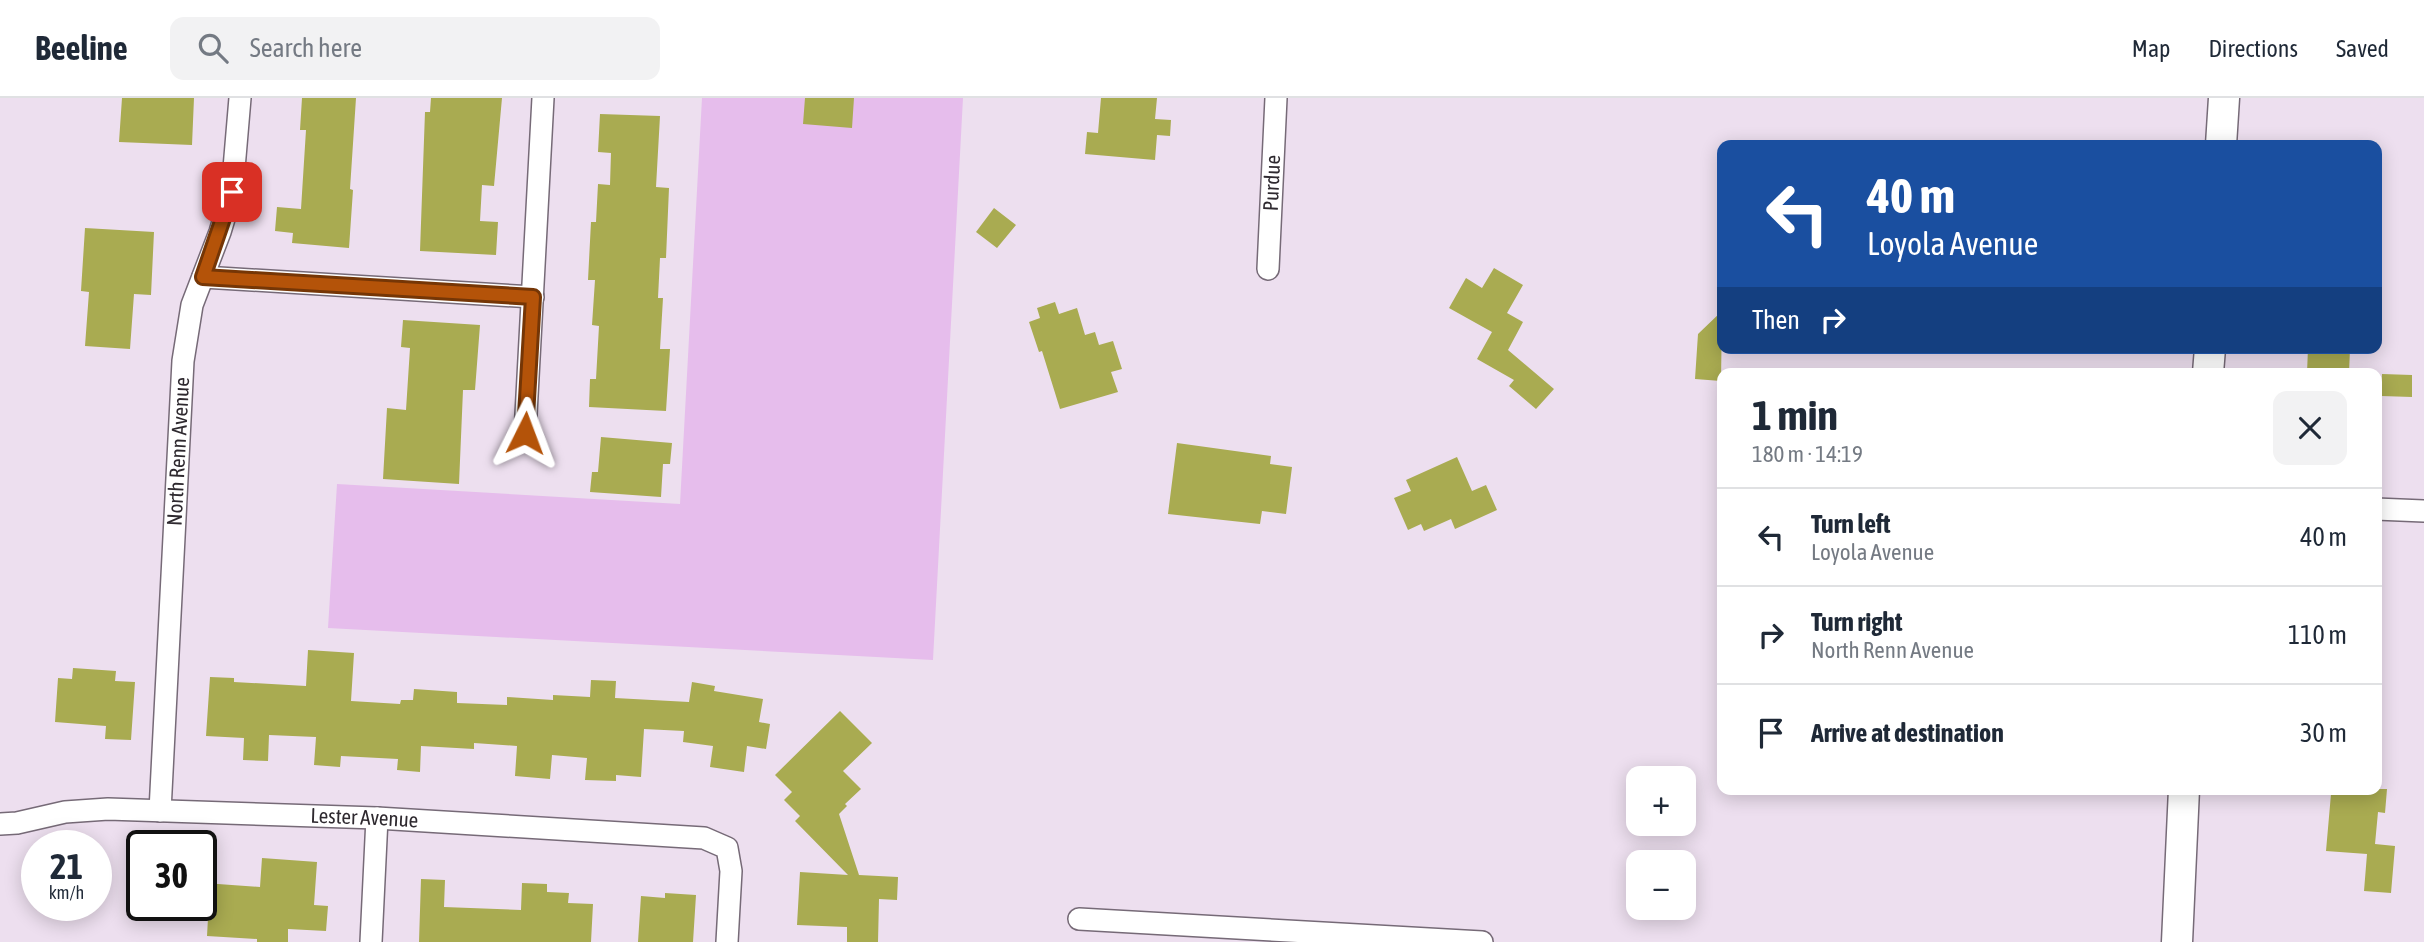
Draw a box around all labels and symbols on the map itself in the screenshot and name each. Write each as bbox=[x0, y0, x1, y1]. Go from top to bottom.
street label: Purdue bbox=[1258, 154, 1284, 212]
pin bbox=[202, 162, 262, 222]
street label: North Renn Avenue bbox=[162, 376, 193, 526]
position arrow bbox=[488, 396, 562, 470]
street label: Lester Avenue bbox=[310, 803, 419, 832]
speed limit sign: 30 bbox=[126, 830, 217, 921]

